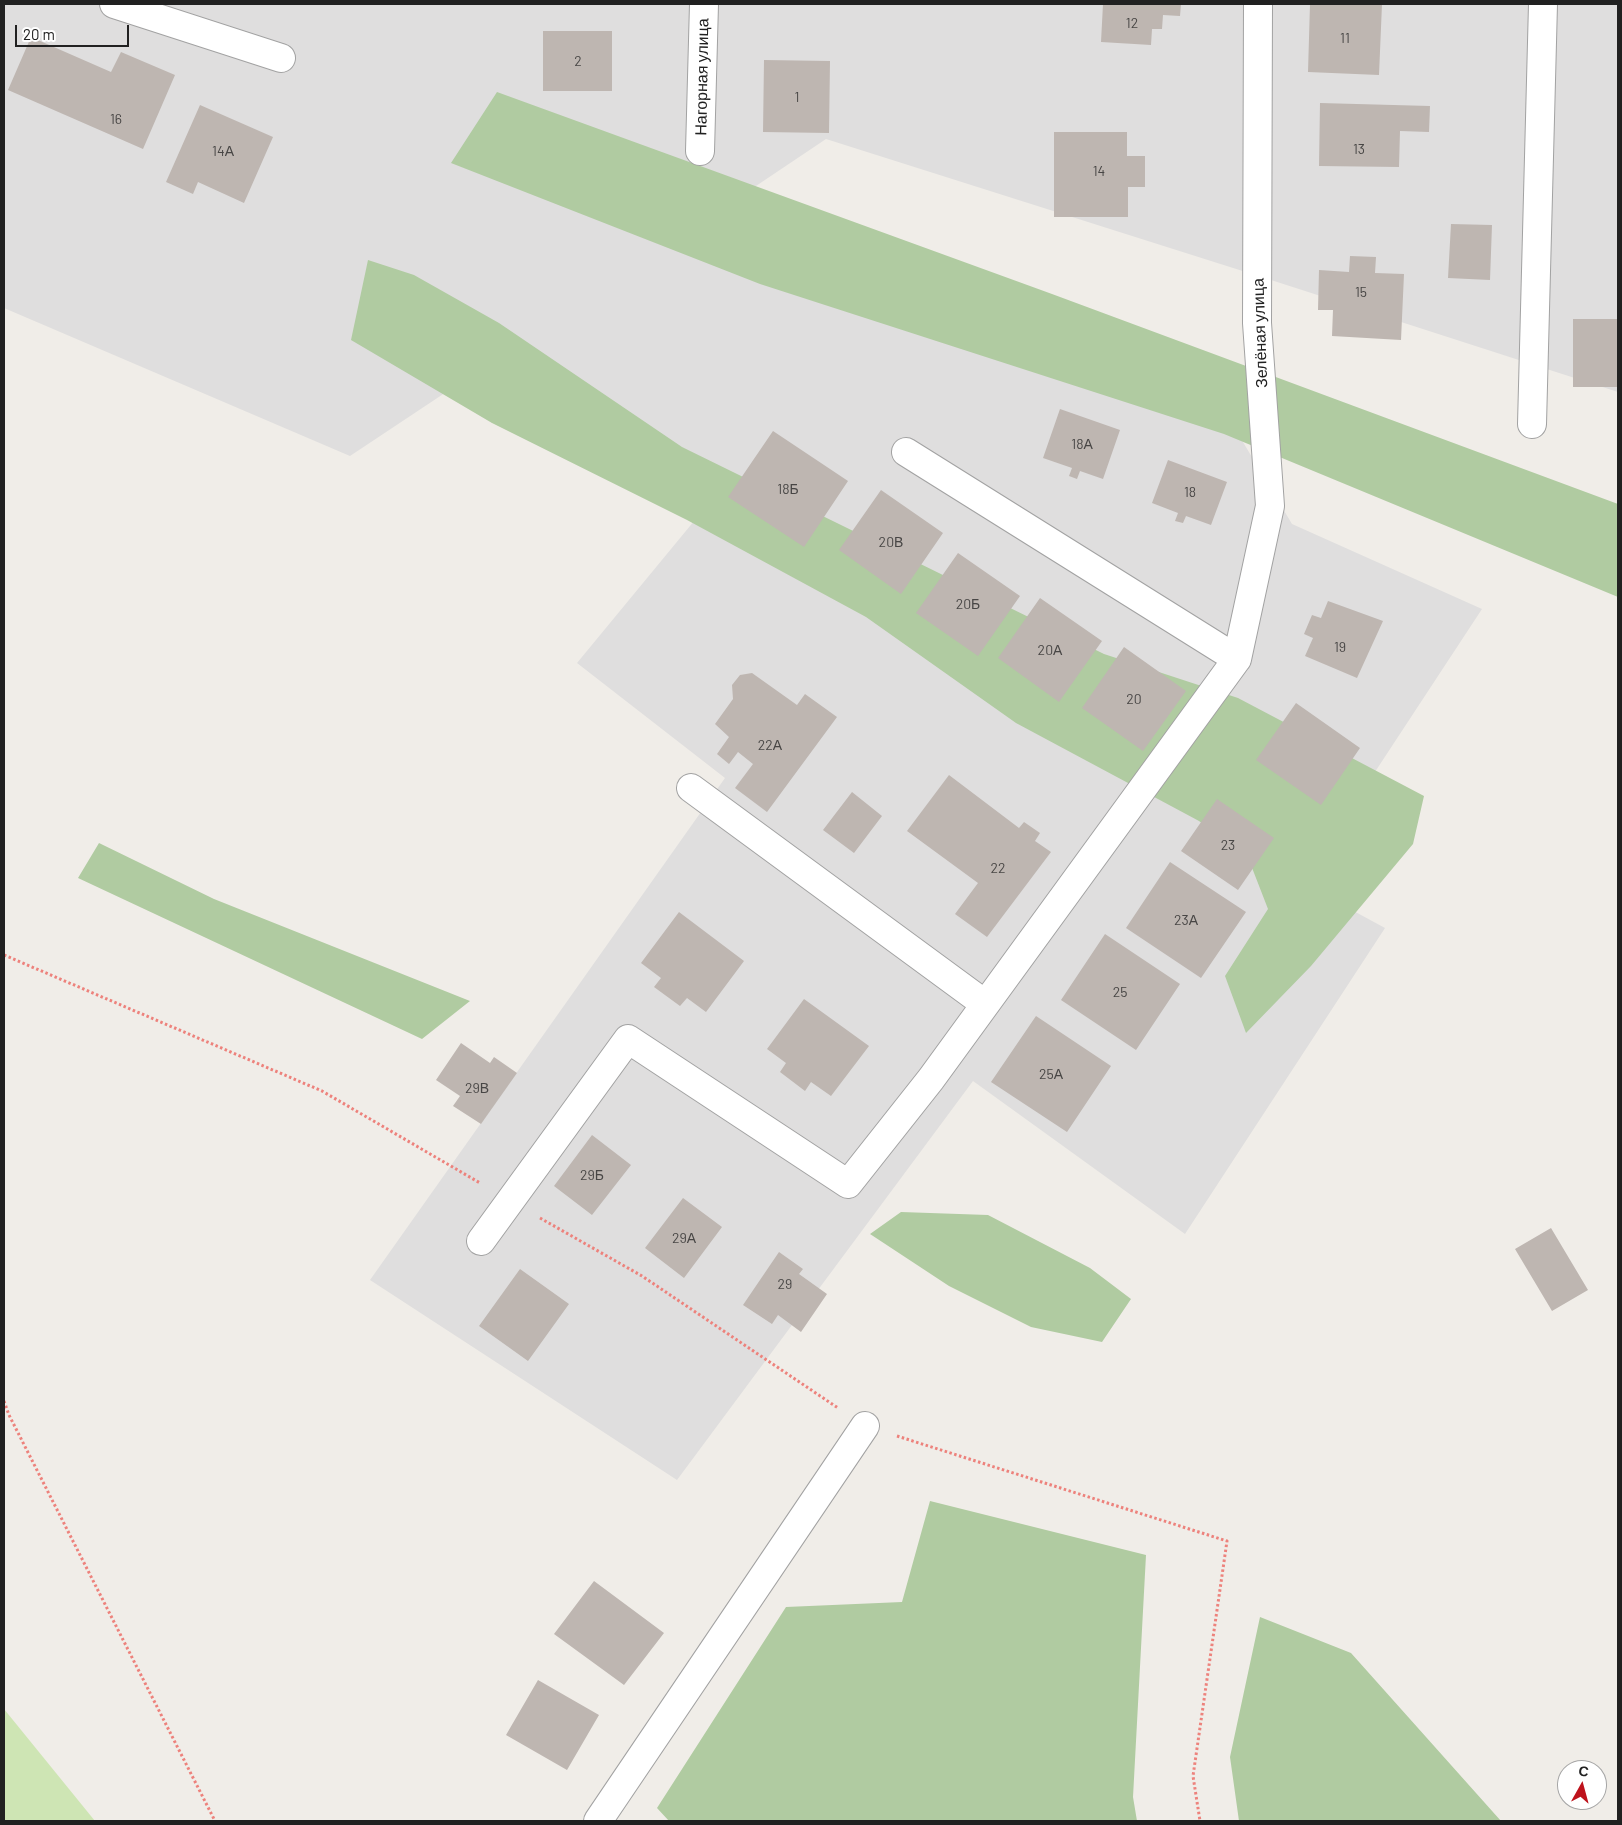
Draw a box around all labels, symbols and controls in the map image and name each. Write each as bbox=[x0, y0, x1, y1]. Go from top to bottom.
scale bar bbox=[18, 15, 131, 47]
house number: 12 bbox=[1126, 15, 1138, 31]
street label: Нагорная улица bbox=[691, 18, 713, 136]
text: 20 m bbox=[23, 25, 55, 43]
house number: 11 bbox=[1340, 30, 1350, 46]
house number: 2 bbox=[574, 53, 582, 69]
house number: 1 bbox=[795, 89, 799, 105]
house number: 16 bbox=[110, 111, 122, 127]
house number: 13 bbox=[1353, 141, 1365, 157]
house number: 14А bbox=[212, 143, 234, 159]
house number: 14 bbox=[1093, 163, 1105, 179]
street label: Зелёная улица bbox=[1248, 278, 1272, 388]
house number: 15 bbox=[1355, 284, 1367, 300]
house number: 18А bbox=[1071, 436, 1093, 452]
house number: 18Б bbox=[777, 481, 799, 497]
house number: 18 bbox=[1184, 484, 1196, 500]
house number: 20В bbox=[879, 534, 903, 550]
house number: 20Б bbox=[956, 596, 980, 612]
house number: 19 bbox=[1334, 639, 1346, 655]
house number: 20А bbox=[1038, 642, 1062, 658]
house number: 20 bbox=[1126, 691, 1142, 707]
house number: 22А bbox=[758, 737, 782, 753]
house number: 23 bbox=[1221, 837, 1235, 853]
house number: 22 bbox=[990, 860, 1006, 876]
house number: 23А bbox=[1174, 912, 1198, 928]
house number: 25 bbox=[1113, 984, 1127, 1000]
house number: 25А bbox=[1039, 1066, 1063, 1082]
house number: 29В bbox=[465, 1080, 489, 1096]
house number: 29Б bbox=[580, 1167, 604, 1183]
house number: 29А bbox=[672, 1230, 696, 1246]
house number: 29 bbox=[778, 1276, 792, 1292]
north arrow bbox=[1557, 1760, 1607, 1810]
text: С bbox=[1578, 1762, 1590, 1780]

